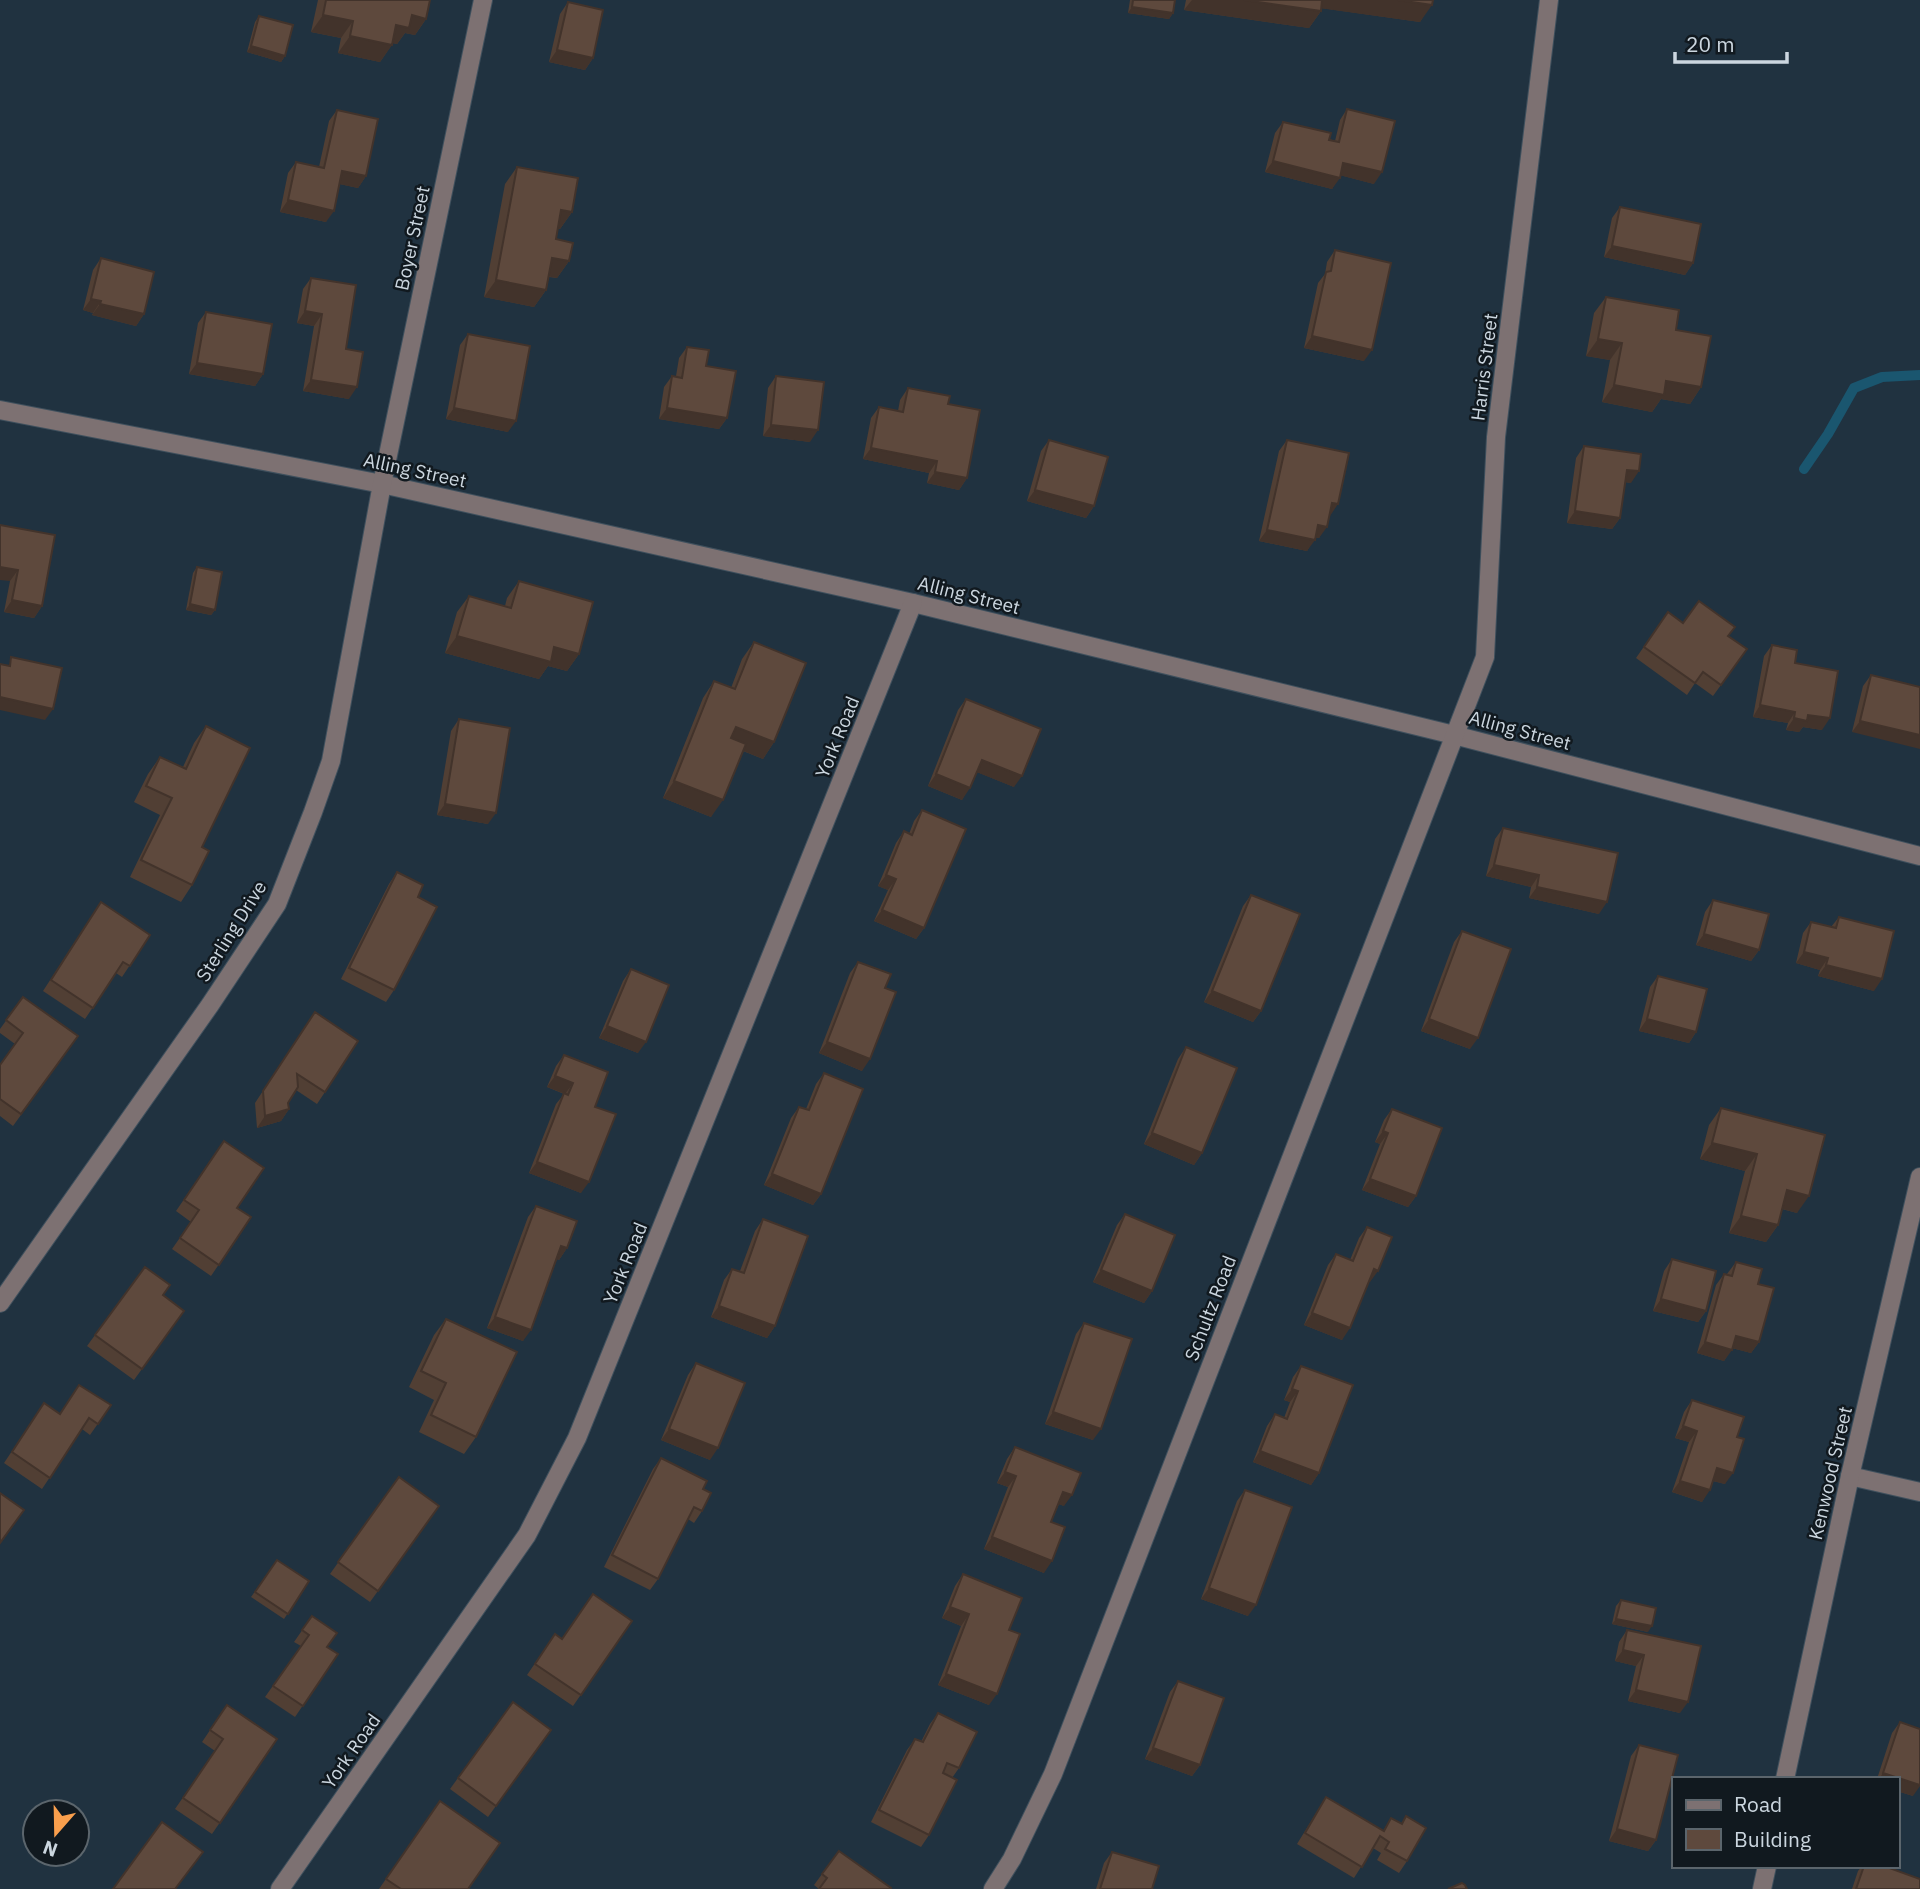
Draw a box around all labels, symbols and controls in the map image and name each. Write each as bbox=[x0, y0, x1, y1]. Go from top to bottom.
scale bar bbox=[1675, 21, 1787, 65]
text: 20 m bbox=[1686, 30, 1735, 58]
street label: Boyer Street bbox=[389, 183, 435, 293]
street label: Harris Street bbox=[1465, 312, 1503, 422]
street label: Alling Street bbox=[361, 447, 469, 493]
street label: Alling Street bbox=[915, 571, 1023, 619]
street label: York Road bbox=[810, 693, 864, 781]
street label: Alling Street bbox=[1466, 705, 1574, 755]
street label: Sterling Drive bbox=[191, 876, 271, 986]
street label: York Road bbox=[598, 1219, 652, 1307]
street label: Schultz Road bbox=[1179, 1252, 1241, 1364]
street label: Kenwood Street bbox=[1803, 1404, 1857, 1542]
street label: York Road bbox=[316, 1709, 386, 1793]
legend bbox=[1672, 1777, 1899, 1868]
text: Road bbox=[1734, 1790, 1782, 1818]
north arrow bbox=[21, 1798, 91, 1868]
text: Building bbox=[1734, 1825, 1811, 1853]
text: N bbox=[40, 1835, 61, 1863]

